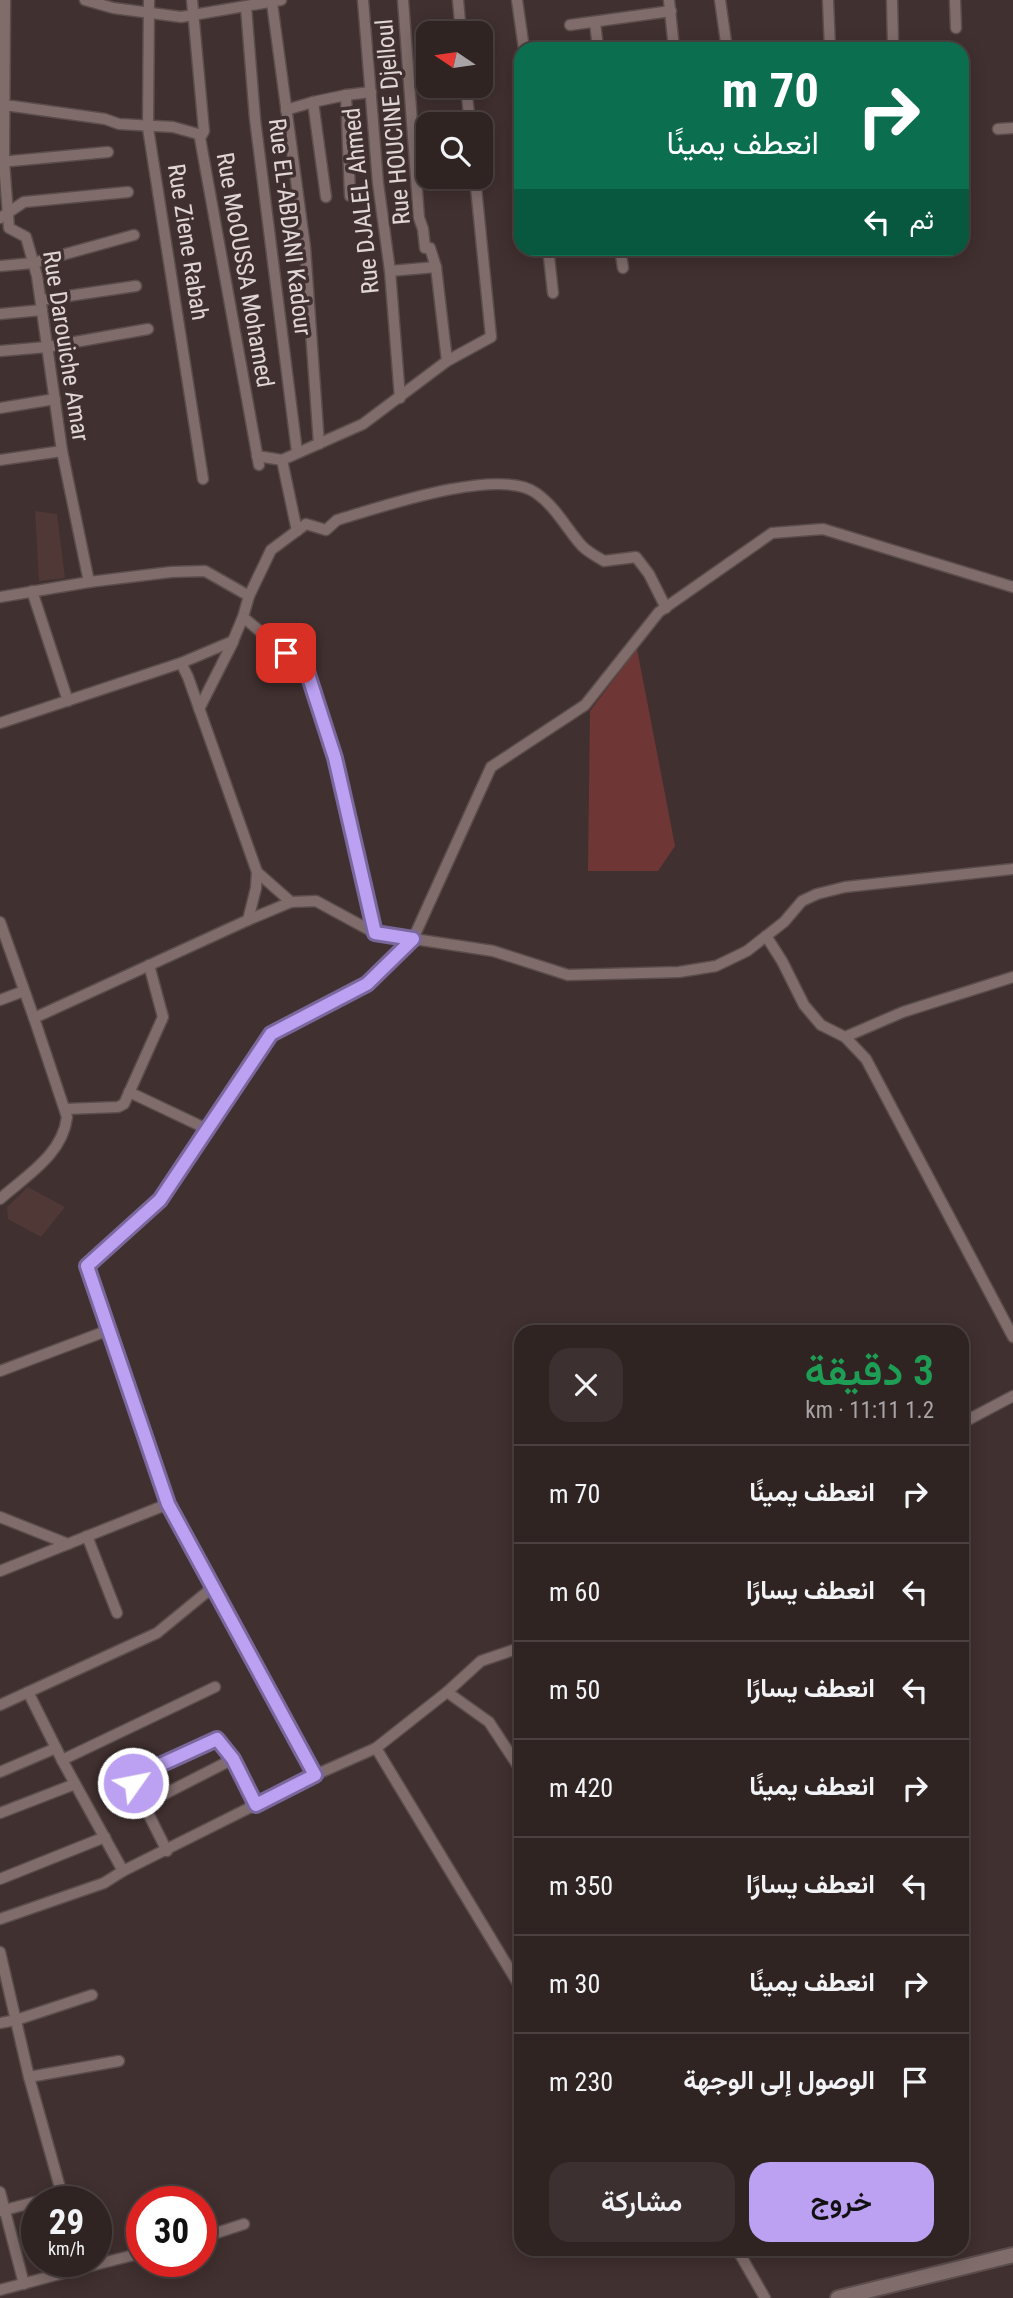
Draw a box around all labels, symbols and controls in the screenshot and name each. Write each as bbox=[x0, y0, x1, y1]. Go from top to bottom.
street label: Rue HOUCINE Djelloul bbox=[370, 18, 416, 226]
north arrow bbox=[416, 21, 494, 98]
map controls bbox=[416, 21, 493, 189]
text: 70 m bbox=[722, 62, 819, 119]
icon: right bbox=[843, 70, 934, 161]
street label: Rue DJALEL Ahmed bbox=[337, 107, 385, 295]
button: search bbox=[416, 112, 493, 189]
street label: Rue EL-ABDANI Kadour bbox=[263, 117, 317, 337]
text: انعطف يمينًا bbox=[666, 124, 819, 162]
street label: Rue MoOUSSA Mohamed bbox=[211, 150, 279, 390]
street label: Rue Ziene Rabah bbox=[162, 162, 214, 322]
icon: left bbox=[858, 203, 896, 241]
text: ثم bbox=[910, 205, 934, 235]
street label: Rue Darouiche Amar bbox=[37, 249, 95, 443]
pin bbox=[256, 623, 316, 683]
icon: arrive bbox=[267, 634, 305, 672]
text: 3 دقيقة bbox=[805, 1346, 934, 1395]
button: close bbox=[549, 1348, 623, 1422]
text: 1.2 km · 11:11 bbox=[805, 1397, 934, 1424]
icon: right bbox=[896, 1475, 934, 1513]
text: انعطف يمينًا bbox=[749, 1477, 875, 1507]
text: 70 m bbox=[549, 1479, 600, 1509]
icon: left bbox=[896, 1573, 934, 1611]
text: انعطف يسارًا bbox=[746, 1575, 875, 1605]
text: 60 m bbox=[549, 1577, 600, 1607]
icon: left bbox=[896, 1671, 934, 1709]
text: انعطف يسارًا bbox=[746, 1673, 875, 1703]
text: 50 m bbox=[549, 1675, 600, 1705]
position arrow bbox=[96, 1746, 170, 1820]
icon: right bbox=[896, 1769, 934, 1807]
text: انعطف يمينًا bbox=[749, 1771, 875, 1801]
text: 420 m bbox=[549, 1773, 613, 1803]
icon: left bbox=[896, 1867, 934, 1905]
text: انعطف يسارًا bbox=[746, 1869, 875, 1899]
text: 350 m bbox=[549, 1871, 613, 1901]
icon: right bbox=[896, 1965, 934, 2003]
text: انعطف يمينًا bbox=[749, 1967, 875, 1997]
text: 30 m bbox=[549, 1969, 600, 1999]
icon: arrive bbox=[896, 2063, 934, 2101]
text: الوصول إلى الوجهة bbox=[683, 2065, 875, 2095]
text: 230 m bbox=[549, 2067, 613, 2097]
button: مشاركة bbox=[549, 2162, 735, 2242]
button: خروج bbox=[749, 2162, 934, 2242]
speed limit sign: 30 bbox=[126, 2186, 217, 2277]
text: 29 bbox=[49, 2202, 84, 2243]
text: km/h bbox=[48, 2238, 85, 2259]

